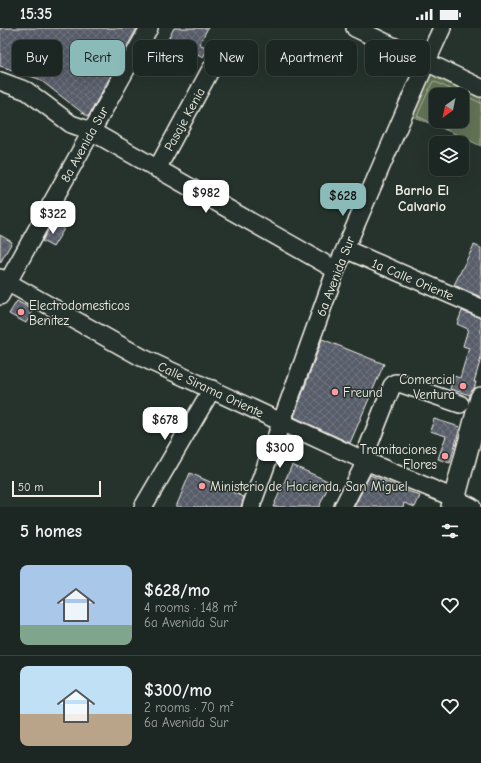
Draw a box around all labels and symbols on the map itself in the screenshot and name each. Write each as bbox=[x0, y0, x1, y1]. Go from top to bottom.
street label: Pasaje Kenia bbox=[161, 85, 208, 154]
north arrow bbox=[429, 88, 469, 128]
street label: 8a Avenida Sur bbox=[58, 103, 112, 185]
pin: $982 bbox=[182, 180, 230, 214]
district label: Barrio El Calvario bbox=[395, 182, 449, 215]
pin: $628 bbox=[319, 183, 367, 217]
pin: $322 bbox=[29, 201, 77, 235]
street label: 6a Avenida Sur bbox=[313, 233, 358, 318]
street label: 1a Calle Oriente bbox=[370, 255, 456, 304]
place label: Electrodomesticos Benitez bbox=[29, 298, 130, 328]
marker: Electrodomesticos Benitez bbox=[16, 307, 26, 317]
street label: Calle Sirama Oriente bbox=[156, 358, 266, 421]
place label: Comercial Ventura bbox=[399, 372, 455, 402]
marker: Comercial Ventura bbox=[458, 381, 468, 391]
place label: Freund bbox=[343, 385, 383, 400]
marker: Freund bbox=[330, 387, 340, 397]
pin: $678 bbox=[141, 407, 189, 441]
pin: $300 bbox=[256, 435, 304, 469]
place label: Tramitaciones Flores bbox=[360, 442, 437, 472]
marker: Tramitaciones Flores bbox=[440, 451, 450, 461]
scale bar bbox=[12, 479, 101, 498]
place label: Ministerio de Hacienda, San Miguel bbox=[210, 479, 408, 494]
marker: Ministerio de Hacienda, San Miguel bbox=[197, 481, 207, 491]

